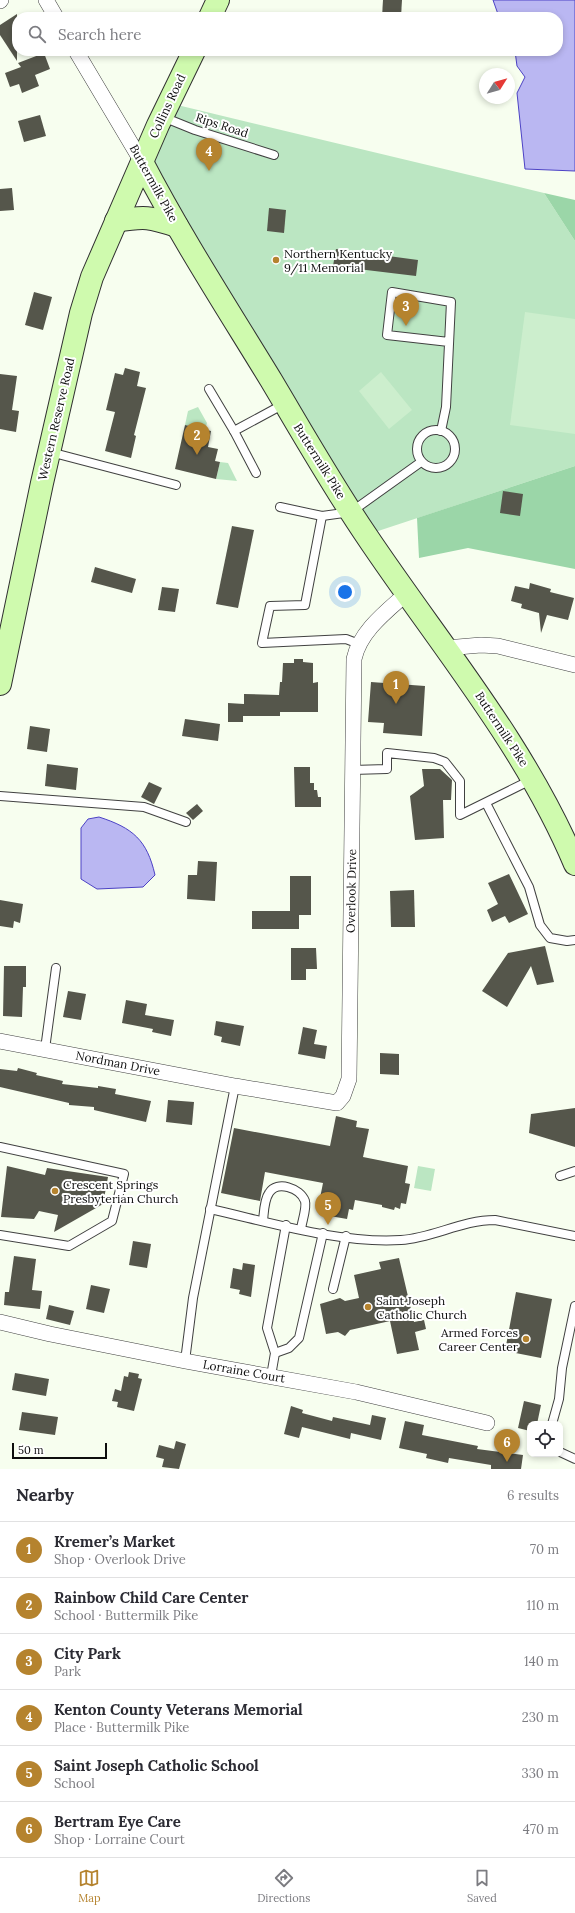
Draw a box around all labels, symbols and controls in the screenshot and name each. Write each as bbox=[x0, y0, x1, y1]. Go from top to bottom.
search box bbox=[12, 12, 563, 56]
icon: search bbox=[26, 23, 48, 45]
text: Search here bbox=[58, 25, 141, 44]
north arrow bbox=[479, 68, 515, 104]
street label: Collins Road bbox=[146, 71, 188, 141]
street label: Rips Road bbox=[194, 109, 250, 141]
pin: 4 bbox=[196, 138, 222, 171]
street label: Buttermilk Pike bbox=[127, 142, 182, 225]
place label: Northern Kentucky 9/11 Memorial bbox=[284, 246, 393, 276]
marker: Northern Kentucky 9/11 Memorial bbox=[271, 255, 281, 265]
pin: 3 bbox=[393, 293, 419, 326]
street label: Western Reserve Road bbox=[35, 356, 77, 482]
street label: Buttermilk Pike bbox=[291, 421, 349, 502]
pin: 2 bbox=[184, 422, 210, 455]
your location bbox=[335, 582, 355, 602]
pin: 1 bbox=[383, 671, 409, 704]
street label: Buttermilk Pike bbox=[472, 689, 532, 770]
street label: Overlook Drive bbox=[343, 848, 359, 933]
street label: Nordman Drive bbox=[74, 1047, 162, 1079]
place label: Crescent Springs Presbyterian Church bbox=[63, 1177, 179, 1206]
marker: Crescent Springs Presbyterian Church bbox=[50, 1186, 60, 1196]
pin: 5 bbox=[315, 1192, 341, 1225]
place label: Saint Joseph Catholic Church bbox=[376, 1293, 467, 1322]
marker: Saint Joseph Catholic Church bbox=[363, 1302, 373, 1312]
place label: Armed Forces Career Center bbox=[439, 1325, 519, 1354]
marker: Armed Forces Career Center bbox=[521, 1334, 531, 1344]
street label: Lorraine Court bbox=[202, 1356, 287, 1386]
map controls bbox=[527, 1421, 563, 1457]
button: locate bbox=[527, 1421, 563, 1457]
pin: 6 bbox=[494, 1429, 520, 1462]
scale bar bbox=[12, 1441, 107, 1460]
text: 50 m bbox=[18, 1443, 44, 1457]
text: Nearby bbox=[16, 1484, 74, 1506]
text: 6 results bbox=[507, 1487, 559, 1504]
text: Kremer’s Market bbox=[54, 1532, 175, 1551]
text: 1 bbox=[26, 1541, 32, 1558]
text: 70 m bbox=[530, 1541, 559, 1558]
text: Shop · Overlook Drive bbox=[54, 1551, 186, 1568]
text: Rainbow Child Care Center bbox=[54, 1588, 248, 1607]
text: 2 bbox=[26, 1597, 32, 1614]
text: 110 m bbox=[526, 1597, 559, 1614]
text: School · Buttermilk Pike bbox=[54, 1607, 198, 1624]
text: City Park bbox=[54, 1644, 121, 1663]
text: 3 bbox=[25, 1653, 33, 1670]
text: 140 m bbox=[524, 1653, 559, 1670]
text: Park bbox=[54, 1663, 81, 1680]
text: Kenton County Veterans Memorial bbox=[54, 1700, 303, 1719]
text: 4 bbox=[25, 1709, 33, 1726]
text: 230 m bbox=[522, 1709, 559, 1726]
text: Place · Buttermilk Pike bbox=[54, 1719, 189, 1736]
text: Saint Joseph Catholic School bbox=[54, 1756, 259, 1775]
text: 5 bbox=[25, 1765, 33, 1782]
text: 330 m bbox=[521, 1765, 559, 1782]
text: School bbox=[54, 1775, 95, 1792]
text: Bertram Eye Care bbox=[54, 1812, 181, 1831]
text: 6 bbox=[25, 1821, 33, 1838]
text: 470 m bbox=[523, 1821, 559, 1838]
text: Shop · Lorraine Court bbox=[54, 1831, 185, 1848]
tab: Map bbox=[78, 1867, 101, 1905]
tab: Directions bbox=[257, 1867, 310, 1905]
tab: Saved bbox=[467, 1867, 497, 1905]

